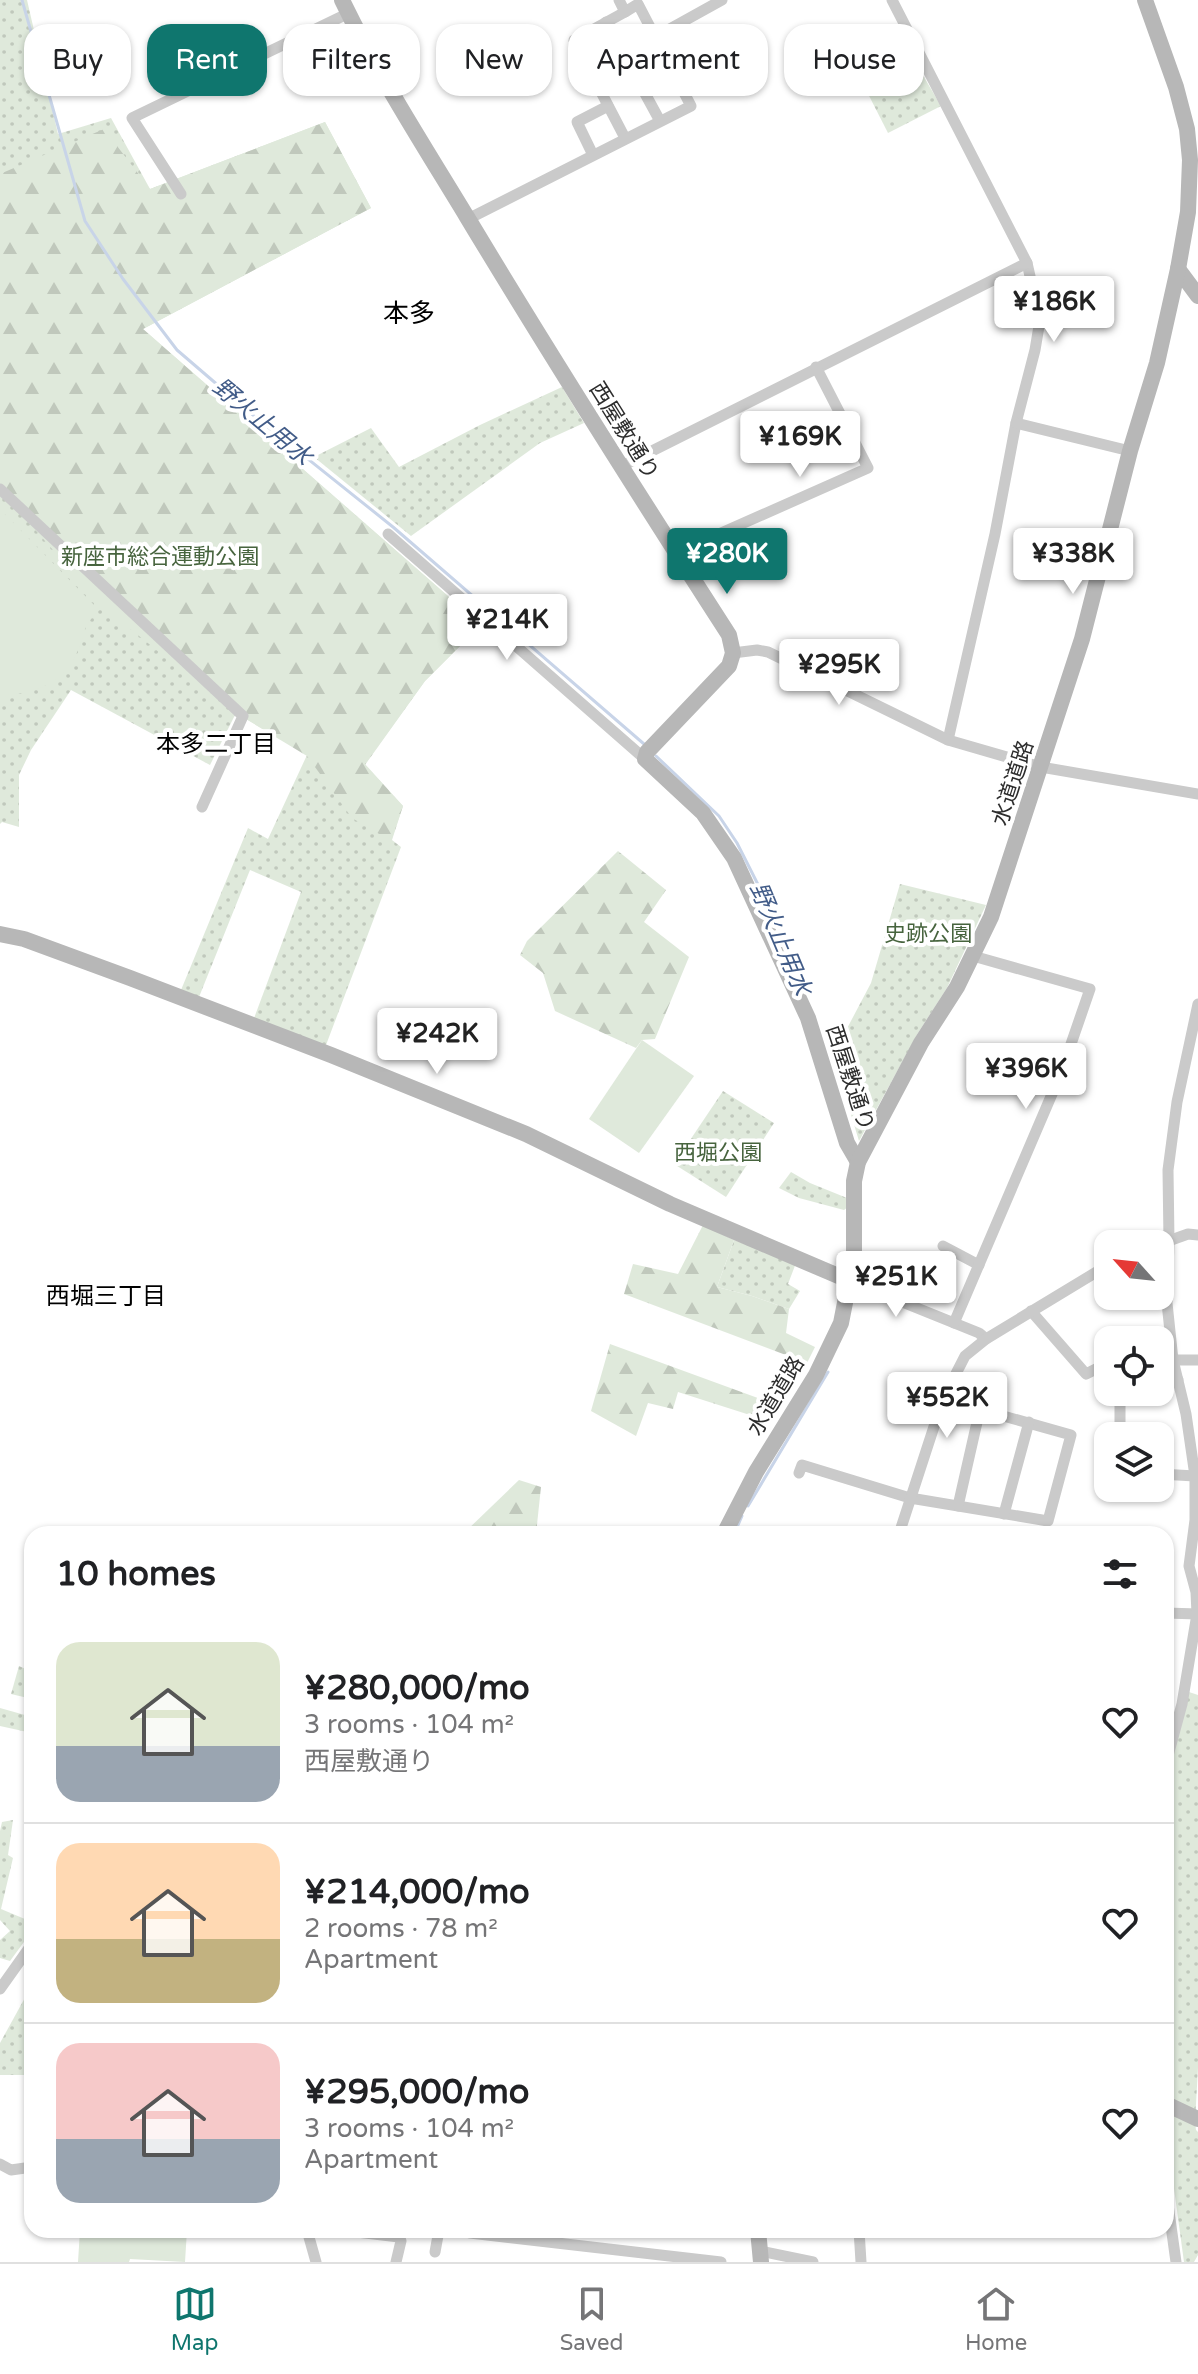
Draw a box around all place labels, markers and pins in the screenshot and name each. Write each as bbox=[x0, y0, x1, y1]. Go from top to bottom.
pin: ¥186K bbox=[998, 276, 1110, 344]
pin: ¥169K bbox=[744, 411, 856, 479]
pin: ¥280K bbox=[671, 528, 783, 596]
pin: ¥338K bbox=[1017, 528, 1129, 596]
pin: ¥214K bbox=[451, 594, 563, 662]
pin: ¥295K bbox=[783, 639, 895, 707]
pin: ¥242K bbox=[381, 1008, 493, 1076]
pin: ¥396K bbox=[970, 1043, 1082, 1111]
pin: ¥251K bbox=[840, 1251, 952, 1319]
pin: ¥552K bbox=[891, 1372, 1003, 1440]

